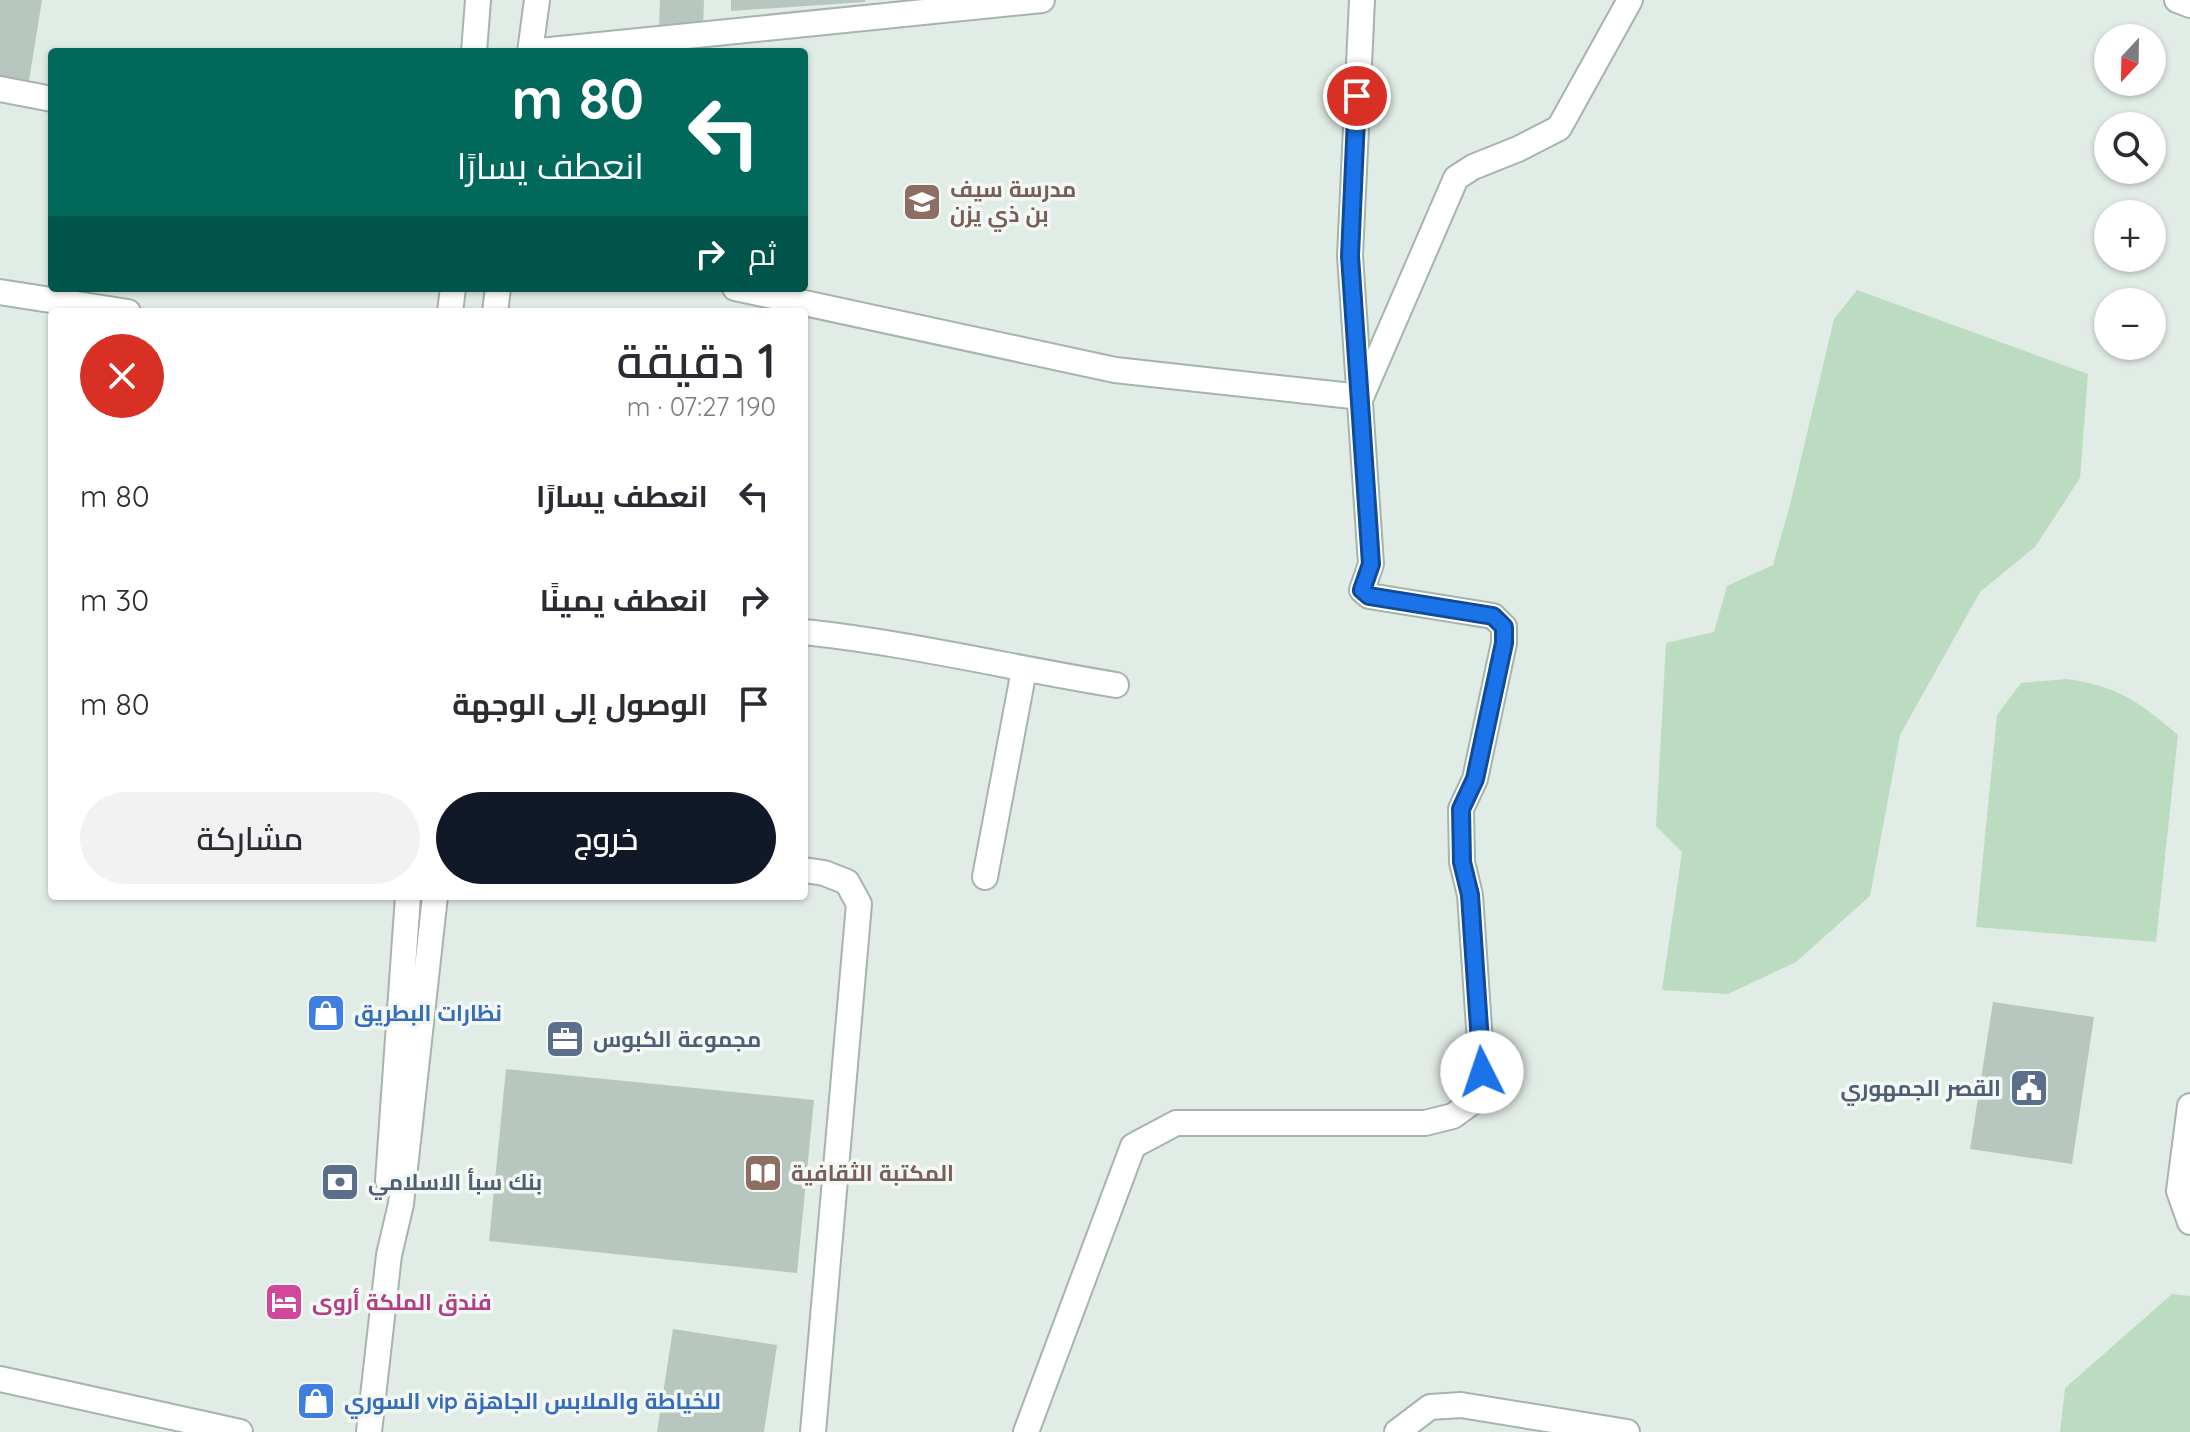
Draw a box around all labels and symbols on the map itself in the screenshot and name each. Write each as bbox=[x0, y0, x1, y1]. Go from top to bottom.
north arrow bbox=[2094, 24, 2166, 96]
pin bbox=[1323, 62, 1391, 130]
place label: مدرسة سيف بن ذي يزن bbox=[950, 175, 1076, 232]
school or university icon: مدرسة سيف بن ذي يزن bbox=[901, 181, 943, 223]
shop icon: نظارات البطريق bbox=[305, 992, 347, 1034]
place label: نظارات البطريق bbox=[354, 999, 502, 1027]
office icon: مجموعة الكبوس bbox=[544, 1018, 586, 1060]
place label: مجموعة الكبوس bbox=[593, 1025, 761, 1053]
position arrow bbox=[1440, 1030, 1524, 1114]
public building icon: القصر الجمهوري bbox=[2008, 1067, 2050, 1109]
place label: القصر الجمهوري bbox=[1840, 1074, 2001, 1106]
library icon: المكتبة الثقافية bbox=[742, 1152, 784, 1194]
place label: المكتبة الثقافية bbox=[791, 1159, 954, 1187]
bank icon: بنك سبأ الاسلامي bbox=[319, 1161, 361, 1203]
place label: بنك سبأ الاسلامي bbox=[368, 1168, 542, 1200]
hotel icon: فندق الملكة أروى bbox=[263, 1281, 305, 1323]
place label: فندق الملكة أروى bbox=[312, 1288, 492, 1316]
shop icon: السوري vip للخياطة والملابس الجاهزة bbox=[295, 1380, 337, 1422]
place label: السوري vip للخياطة والملابس الجاهزة bbox=[344, 1387, 721, 1419]

